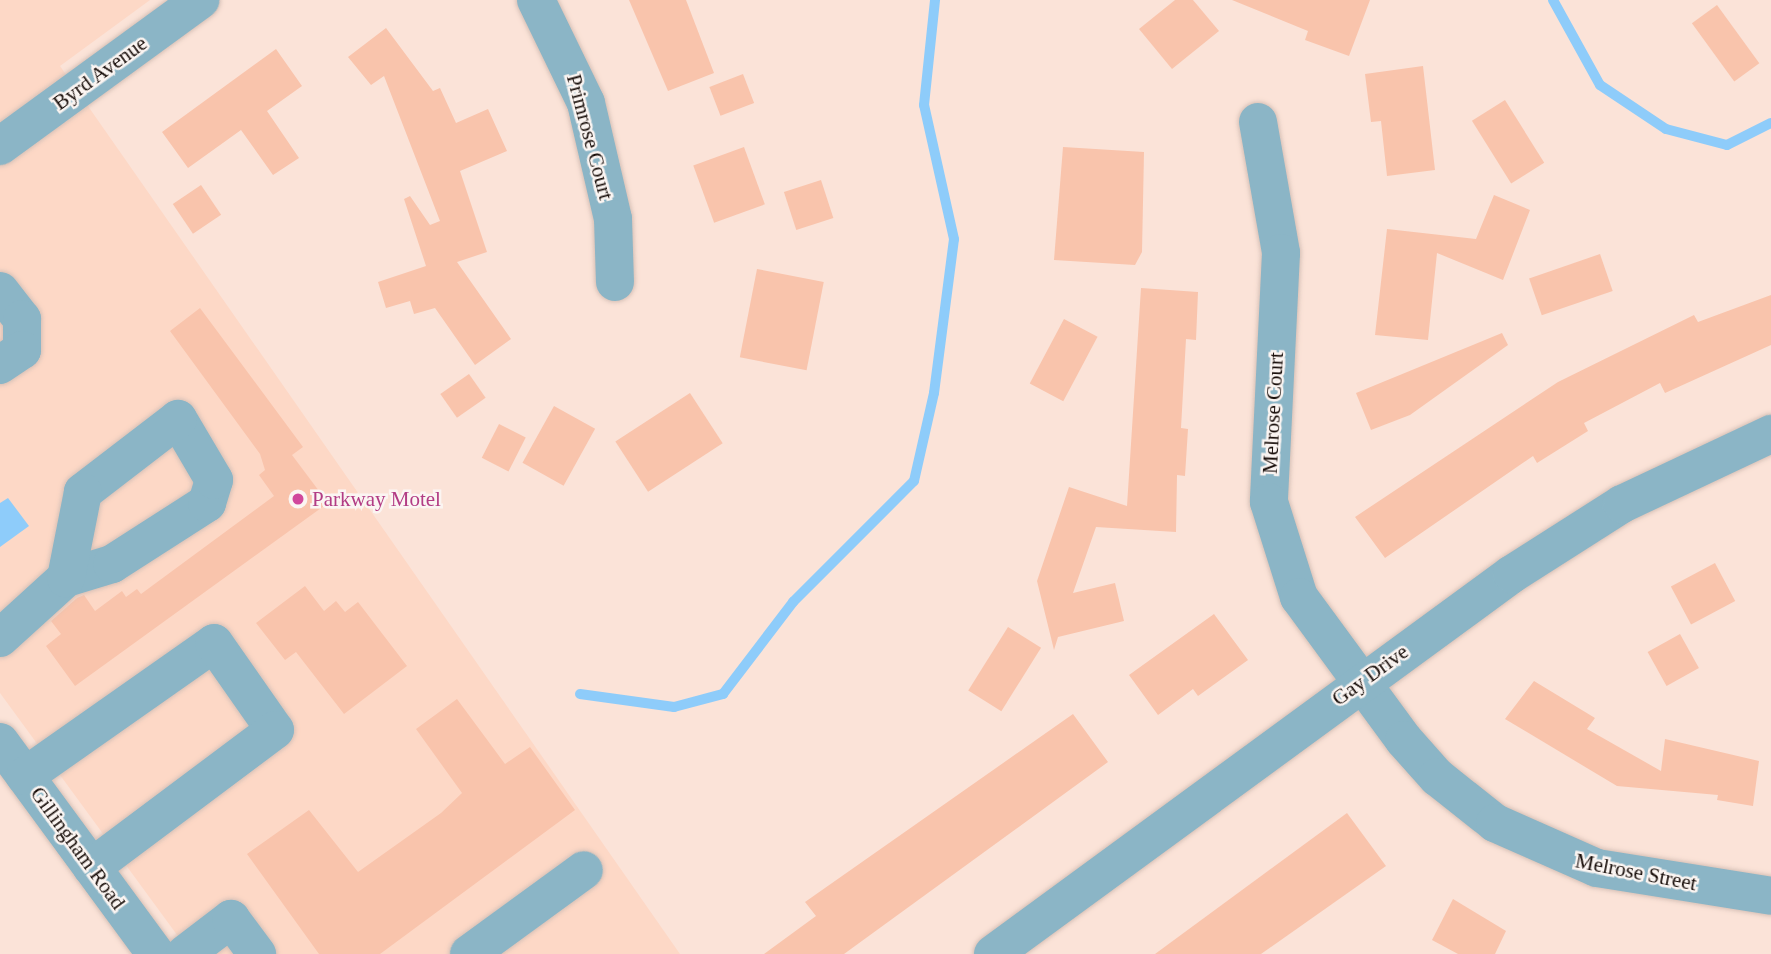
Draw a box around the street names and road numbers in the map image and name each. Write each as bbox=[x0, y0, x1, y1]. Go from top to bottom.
street label: Byrd Avenue bbox=[48, 30, 152, 116]
street label: Primrose Court bbox=[561, 71, 619, 203]
street label: Melrose Court bbox=[1257, 351, 1289, 475]
street label: Gay Drive bbox=[1327, 639, 1413, 711]
street label: Gillingham Road bbox=[25, 782, 131, 914]
street label: Melrose Street bbox=[1573, 848, 1699, 896]

